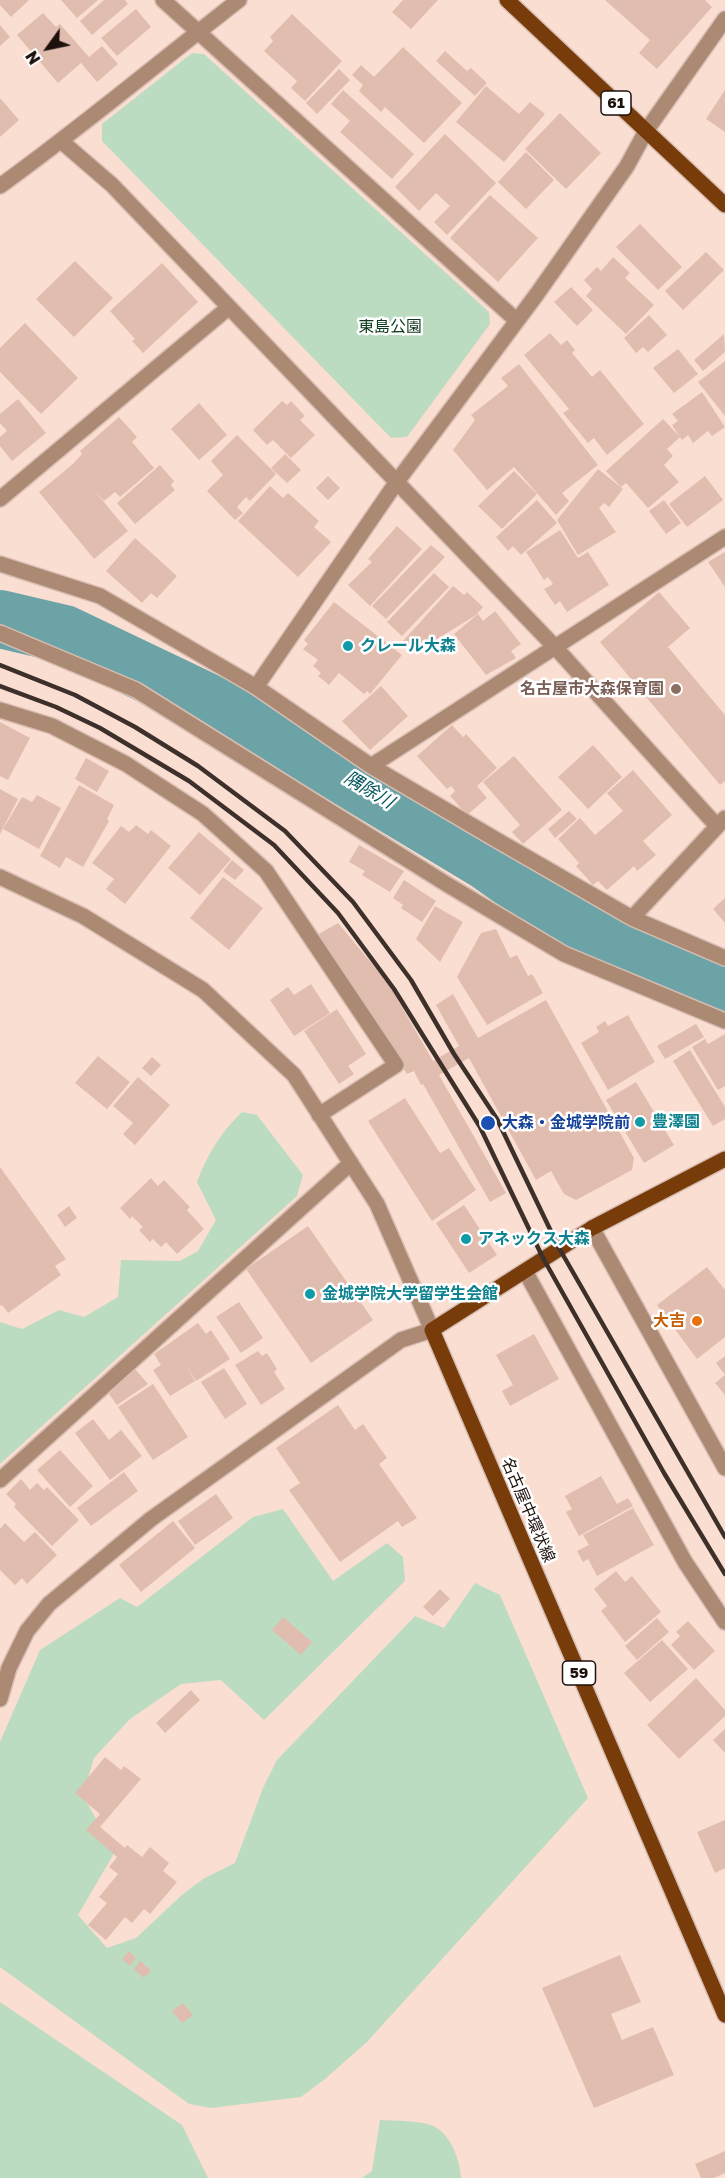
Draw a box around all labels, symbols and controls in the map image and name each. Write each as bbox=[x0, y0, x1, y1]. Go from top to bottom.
north arrow bbox=[18, 18, 78, 78]
text: N bbox=[21, 47, 45, 68]
road number: 61 bbox=[601, 91, 631, 115]
park label: 東島公園 bbox=[358, 317, 422, 337]
place label: クレール大森 bbox=[360, 636, 456, 656]
marker: クレール大森 bbox=[341, 639, 355, 653]
place label: 名古屋市大森保育園 bbox=[520, 679, 664, 699]
marker: 名古屋市大森保育園 bbox=[669, 682, 683, 696]
water label: 隅除川 bbox=[340, 767, 398, 813]
place label: 豊澤園 bbox=[652, 1112, 700, 1132]
place label: 大森・金城学院前 bbox=[502, 1113, 630, 1133]
marker: 大森・金城学院前 bbox=[479, 1114, 497, 1132]
marker: 豊澤園 bbox=[633, 1115, 647, 1129]
place label: アネックス大森 bbox=[478, 1229, 590, 1249]
marker: アネックス大森 bbox=[459, 1232, 473, 1246]
place label: 金城学院大学留学生会館 bbox=[322, 1284, 498, 1304]
marker: 金城学院大学留学生会館 bbox=[303, 1287, 317, 1301]
place label: 大吉 bbox=[653, 1311, 685, 1331]
marker: 大吉 bbox=[690, 1314, 704, 1328]
street label: 名古屋中環状線 bbox=[497, 1455, 559, 1565]
road number: 59 bbox=[562, 1661, 596, 1685]

